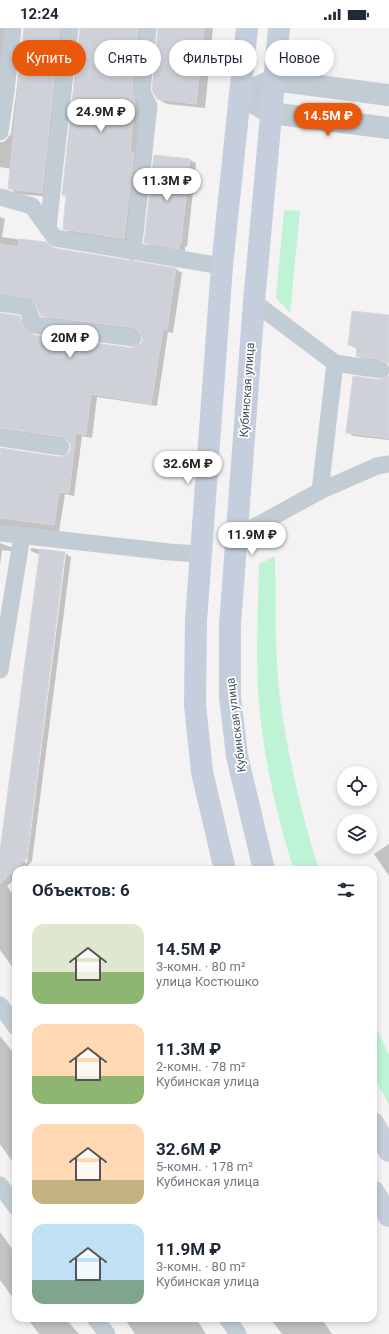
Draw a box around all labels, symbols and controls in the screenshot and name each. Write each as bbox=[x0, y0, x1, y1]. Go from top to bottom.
text: 12:24 bbox=[20, 5, 59, 23]
chip: Купить bbox=[12, 40, 86, 76]
chip: Снять bbox=[94, 40, 161, 76]
chip: Фильтры bbox=[169, 40, 257, 76]
chip: Новое bbox=[265, 40, 334, 76]
pin: 24.9M ₽ bbox=[64, 99, 138, 133]
pin: 14.5M ₽ bbox=[291, 103, 365, 137]
text: 24.9M ₽ bbox=[76, 104, 126, 119]
text: 14.5M ₽ bbox=[303, 108, 353, 123]
pin: 11.3M ₽ bbox=[130, 168, 204, 202]
text: 11.3M ₽ bbox=[142, 173, 192, 188]
pin: 20M ₽ bbox=[42, 325, 98, 359]
text: 20M ₽ bbox=[51, 330, 89, 345]
street label: Кубинская улица bbox=[237, 342, 257, 438]
pin: 32.6M ₽ bbox=[151, 451, 225, 485]
text: 32.6M ₽ bbox=[163, 456, 213, 471]
pin: 11.9M ₽ bbox=[215, 522, 289, 556]
text: 11.9M ₽ bbox=[227, 527, 277, 542]
street label: Кубинская улица bbox=[223, 677, 249, 773]
map controls bbox=[337, 766, 377, 854]
button: locate bbox=[337, 766, 377, 806]
button: layers bbox=[337, 814, 377, 854]
icon: filters bbox=[335, 879, 357, 901]
text: Объектов: 6 bbox=[32, 880, 130, 900]
text: 14.5M ₽ bbox=[156, 939, 221, 959]
icon: home bbox=[64, 940, 112, 988]
text: 3-комн. · 80 m² bbox=[156, 959, 246, 974]
text: улица Костюшко bbox=[156, 974, 259, 989]
text: 11.3M ₽ bbox=[156, 1039, 221, 1059]
icon: home bbox=[64, 1040, 112, 1088]
text: 2-комн. · 78 m² bbox=[156, 1059, 246, 1074]
text: Кубинская улица bbox=[156, 1074, 259, 1089]
text: 32.6M ₽ bbox=[156, 1139, 221, 1159]
icon: home bbox=[64, 1140, 112, 1188]
text: 5-комн. · 178 m² bbox=[156, 1159, 253, 1174]
text: Кубинская улица bbox=[156, 1174, 259, 1189]
text: 11.9M ₽ bbox=[156, 1239, 221, 1259]
icon: home bbox=[64, 1240, 112, 1288]
text: 3-комн. · 80 m² bbox=[156, 1259, 246, 1274]
text: Кубинская улица bbox=[156, 1274, 259, 1289]

